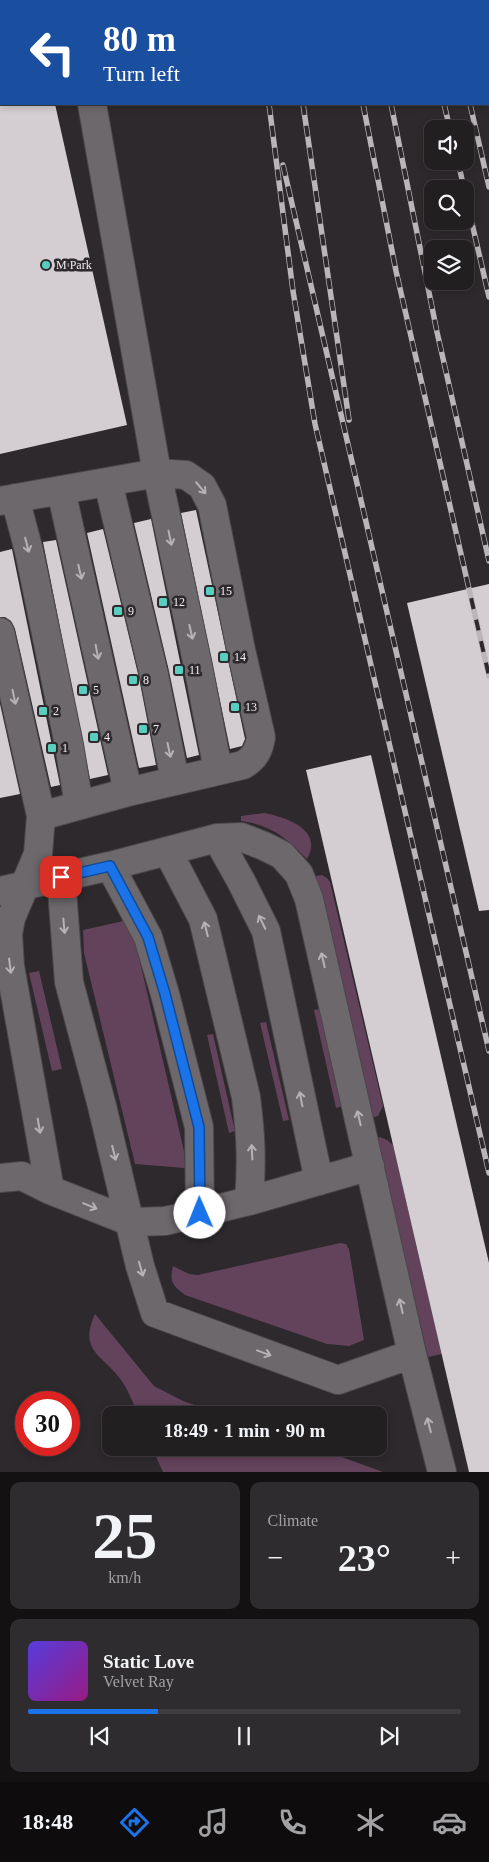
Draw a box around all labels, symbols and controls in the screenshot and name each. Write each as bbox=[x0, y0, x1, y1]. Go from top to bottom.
icon: left bbox=[20, 20, 85, 85]
text: 80 m bbox=[103, 20, 176, 59]
text: Turn left bbox=[103, 61, 180, 86]
map controls bbox=[424, 120, 474, 290]
button: sound bbox=[424, 120, 474, 170]
button: search bbox=[424, 180, 474, 230]
button: layers bbox=[424, 240, 474, 290]
place label: M Park bbox=[56, 258, 92, 272]
marker: M Park bbox=[40, 259, 52, 271]
one-way arrow bbox=[195, 481, 206, 494]
one-way arrow bbox=[166, 529, 175, 545]
one-way arrow bbox=[23, 537, 32, 553]
one-way arrow bbox=[76, 563, 85, 579]
place label: 15 bbox=[220, 584, 232, 598]
marker: 15 bbox=[204, 585, 216, 597]
place label: 12 bbox=[173, 595, 185, 609]
marker: 12 bbox=[157, 596, 169, 608]
place label: 9 bbox=[128, 604, 134, 618]
marker: 9 bbox=[112, 605, 124, 617]
one-way arrow bbox=[187, 624, 196, 640]
one-way arrow bbox=[93, 643, 102, 659]
place label: 14 bbox=[234, 650, 246, 664]
marker: 14 bbox=[218, 651, 230, 663]
place label: 11 bbox=[189, 663, 201, 677]
marker: 11 bbox=[173, 664, 185, 676]
place label: 8 bbox=[143, 673, 149, 687]
marker: 8 bbox=[127, 674, 139, 686]
place label: 5 bbox=[93, 683, 99, 697]
marker: 5 bbox=[77, 684, 89, 696]
one-way arrow bbox=[10, 688, 19, 704]
place label: 13 bbox=[245, 700, 257, 714]
marker: 13 bbox=[229, 701, 241, 713]
place label: 2 bbox=[53, 704, 59, 718]
marker: 2 bbox=[37, 705, 49, 717]
place label: 7 bbox=[153, 722, 159, 736]
marker: 7 bbox=[137, 723, 149, 735]
place label: 4 bbox=[104, 730, 110, 744]
marker: 4 bbox=[88, 731, 100, 743]
place label: 1 bbox=[62, 741, 68, 755]
marker: 1 bbox=[46, 742, 58, 754]
one-way arrow bbox=[165, 742, 174, 758]
pin bbox=[40, 856, 82, 898]
icon: arrive bbox=[47, 863, 75, 891]
one-way arrow bbox=[256, 915, 266, 930]
one-way arrow bbox=[60, 917, 69, 933]
one-way arrow bbox=[200, 921, 210, 937]
one-way arrow bbox=[318, 952, 327, 968]
one-way arrow bbox=[5, 958, 15, 974]
one-way arrow bbox=[296, 1091, 305, 1107]
one-way arrow bbox=[354, 1111, 363, 1127]
one-way arrow bbox=[34, 1118, 44, 1134]
one-way arrow bbox=[247, 1144, 256, 1160]
one-way arrow bbox=[110, 1145, 119, 1161]
position arrow bbox=[173, 1186, 225, 1238]
one-way arrow bbox=[83, 1202, 98, 1211]
one-way arrow bbox=[137, 1261, 147, 1277]
one-way arrow bbox=[396, 1299, 405, 1315]
one-way arrow bbox=[256, 1349, 272, 1358]
speed limit sign: 30 bbox=[15, 1391, 80, 1456]
one-way arrow bbox=[424, 1417, 433, 1433]
text: 18:49 · 1 min · 90 m bbox=[164, 1420, 325, 1441]
text: 25 bbox=[92, 1500, 157, 1572]
text: Climate bbox=[268, 1512, 318, 1529]
text: 23° bbox=[338, 1537, 391, 1579]
text: − bbox=[268, 1542, 283, 1573]
text: + bbox=[445, 1542, 461, 1573]
text: km/h bbox=[108, 1569, 141, 1586]
text: Static Love bbox=[103, 1651, 194, 1672]
text: Velvet Ray bbox=[103, 1673, 174, 1690]
icon: previous bbox=[86, 1722, 114, 1750]
icon: pause bbox=[230, 1722, 258, 1750]
icon: next bbox=[375, 1722, 403, 1750]
icon: directions bbox=[117, 1805, 152, 1840]
icon: music bbox=[196, 1805, 231, 1840]
icon: phone bbox=[275, 1805, 310, 1840]
icon: climate bbox=[353, 1805, 388, 1840]
icon: car bbox=[432, 1805, 467, 1840]
text: 18:48 bbox=[22, 1809, 73, 1834]

